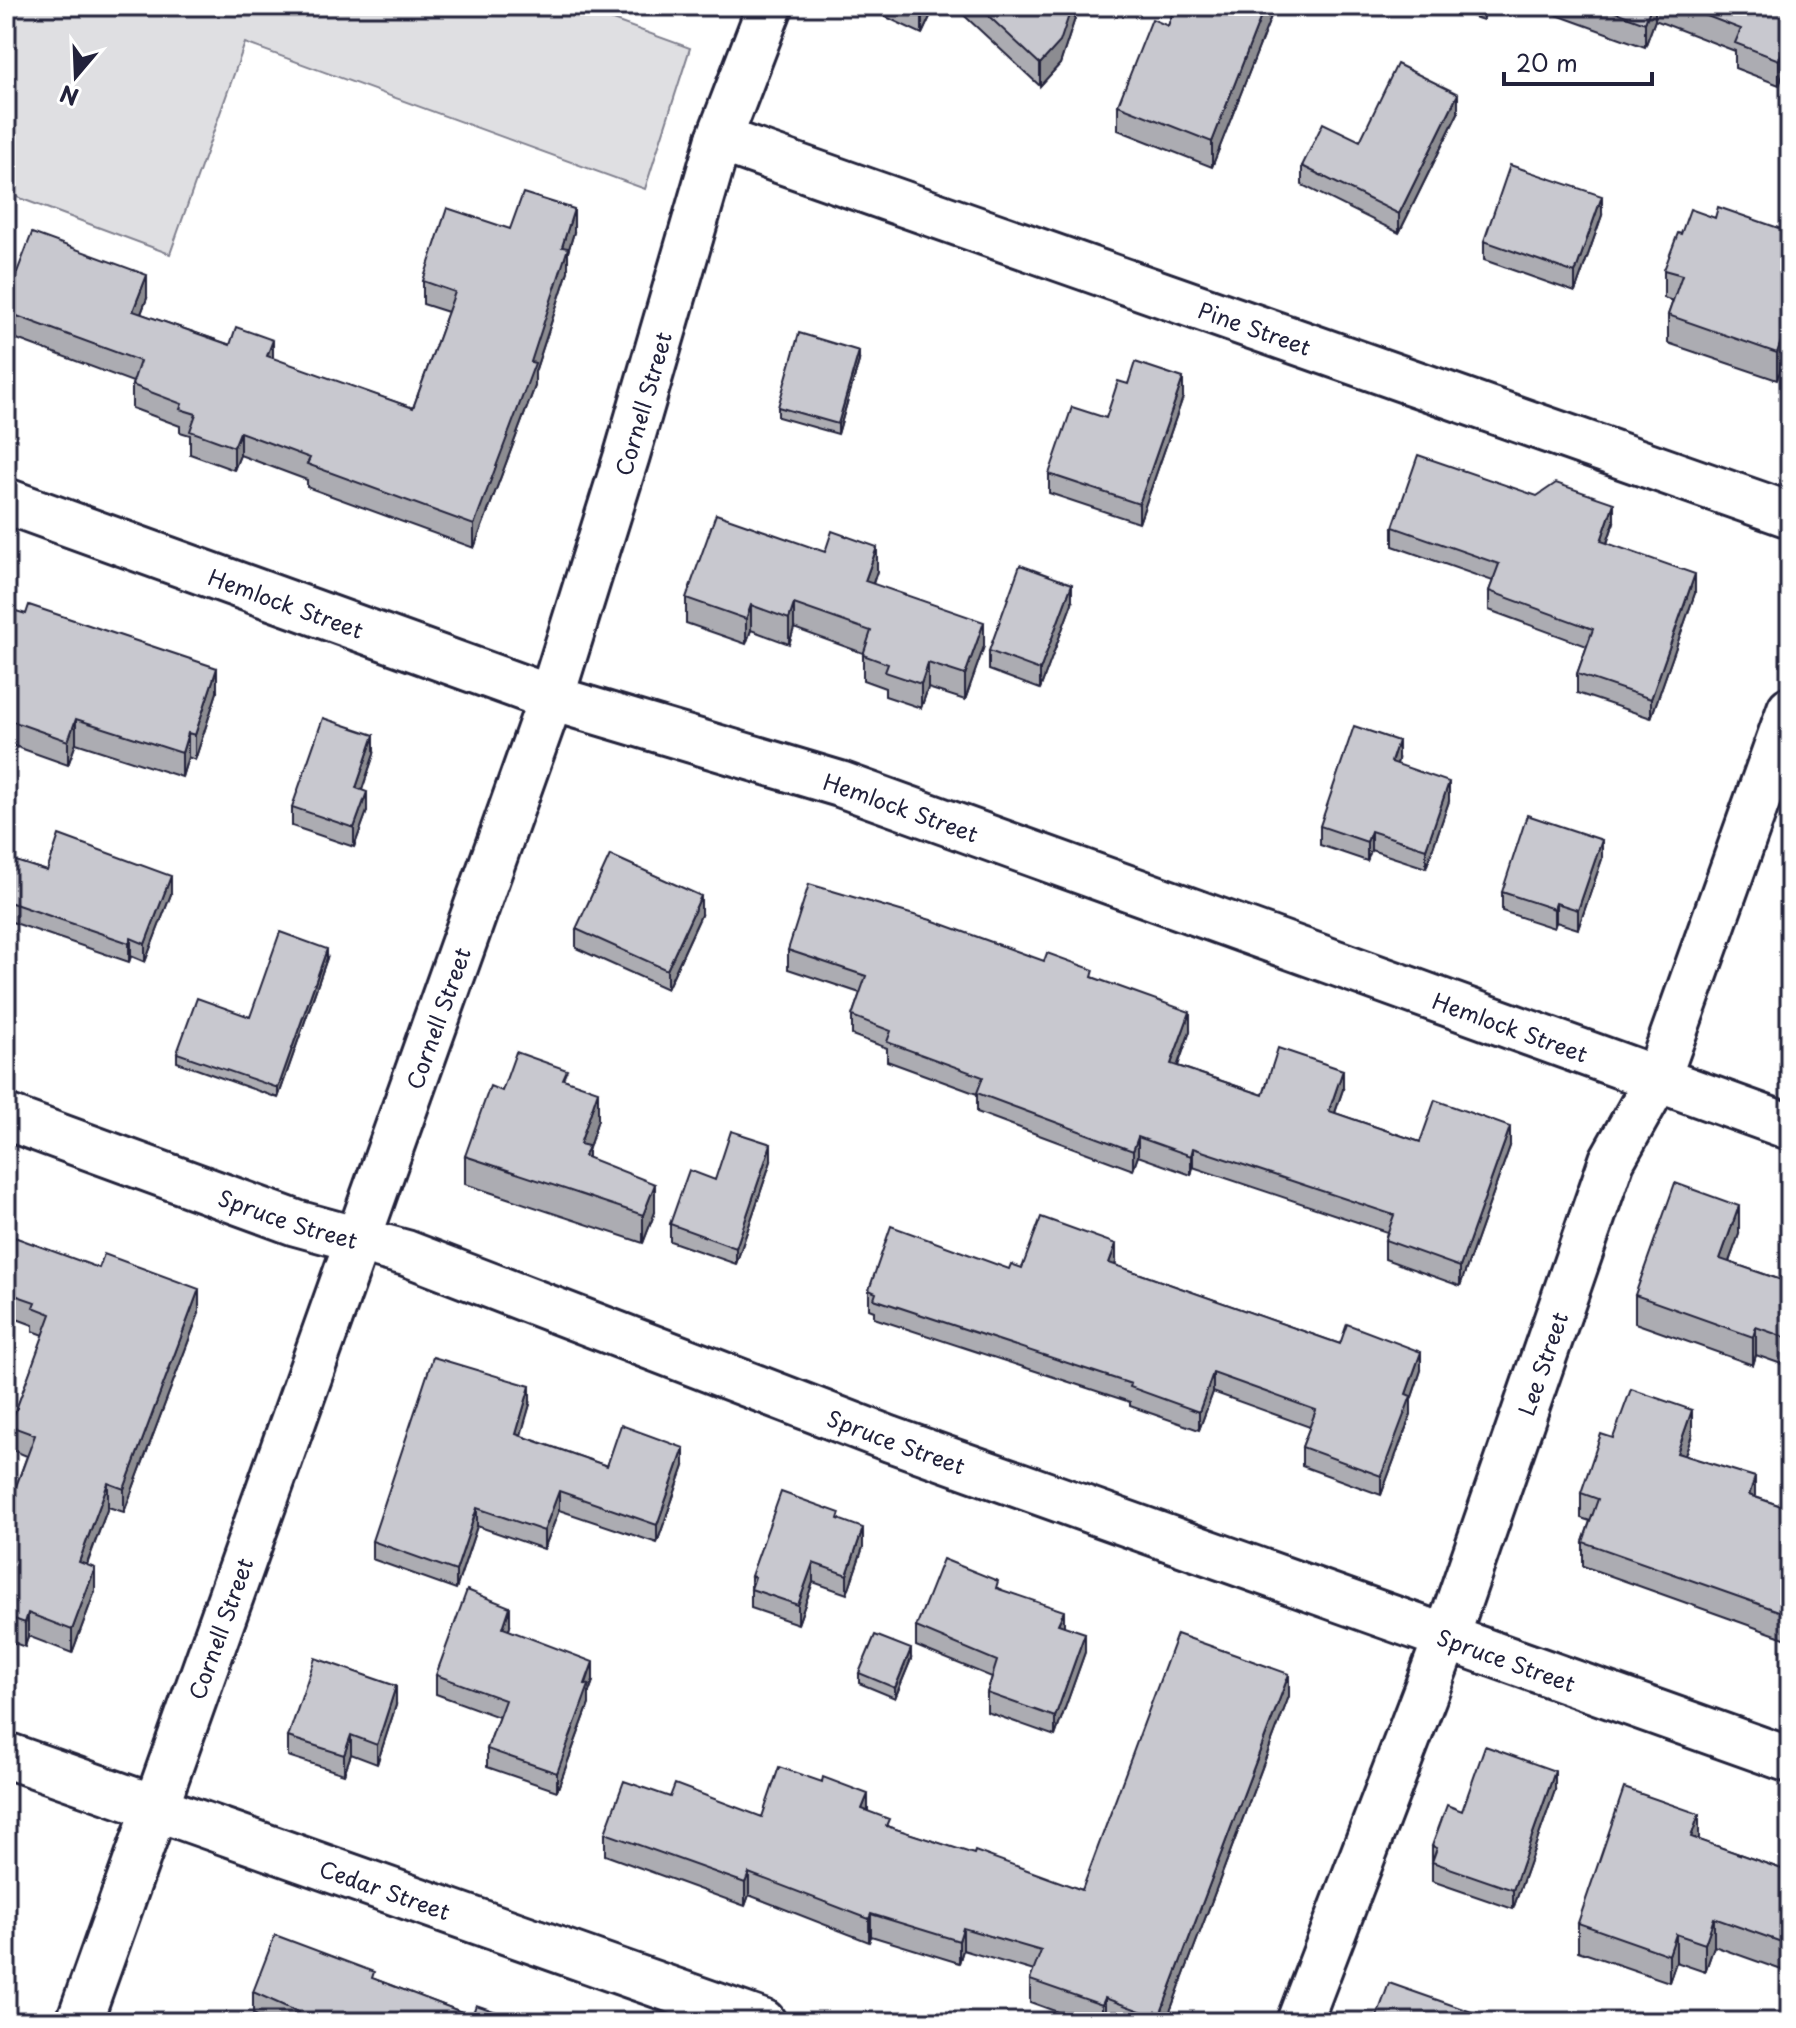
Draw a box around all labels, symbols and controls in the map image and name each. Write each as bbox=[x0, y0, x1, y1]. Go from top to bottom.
north arrow bbox=[36, 36, 116, 116]
scale bar bbox=[1504, 36, 1652, 86]
text: 20 m bbox=[1516, 44, 1578, 80]
text: N bbox=[55, 78, 83, 115]
street label: Pine Street bbox=[1194, 292, 1316, 362]
street label: Cornell Street bbox=[605, 327, 679, 479]
street label: Hemlock Street bbox=[204, 559, 368, 645]
street label: Hemlock Street bbox=[820, 763, 983, 849]
street label: Cornell Street bbox=[396, 942, 477, 1093]
street label: Hemlock Street bbox=[1428, 983, 1593, 1069]
street label: Spruce Street bbox=[214, 1180, 362, 1256]
street label: Lee Street bbox=[1508, 1307, 1575, 1420]
street label: Spruce Street bbox=[823, 1400, 970, 1481]
street label: Cornell Street bbox=[179, 1553, 260, 1704]
street label: Spruce Street bbox=[1433, 1619, 1580, 1699]
street label: Cedar Street bbox=[315, 1850, 455, 1927]

